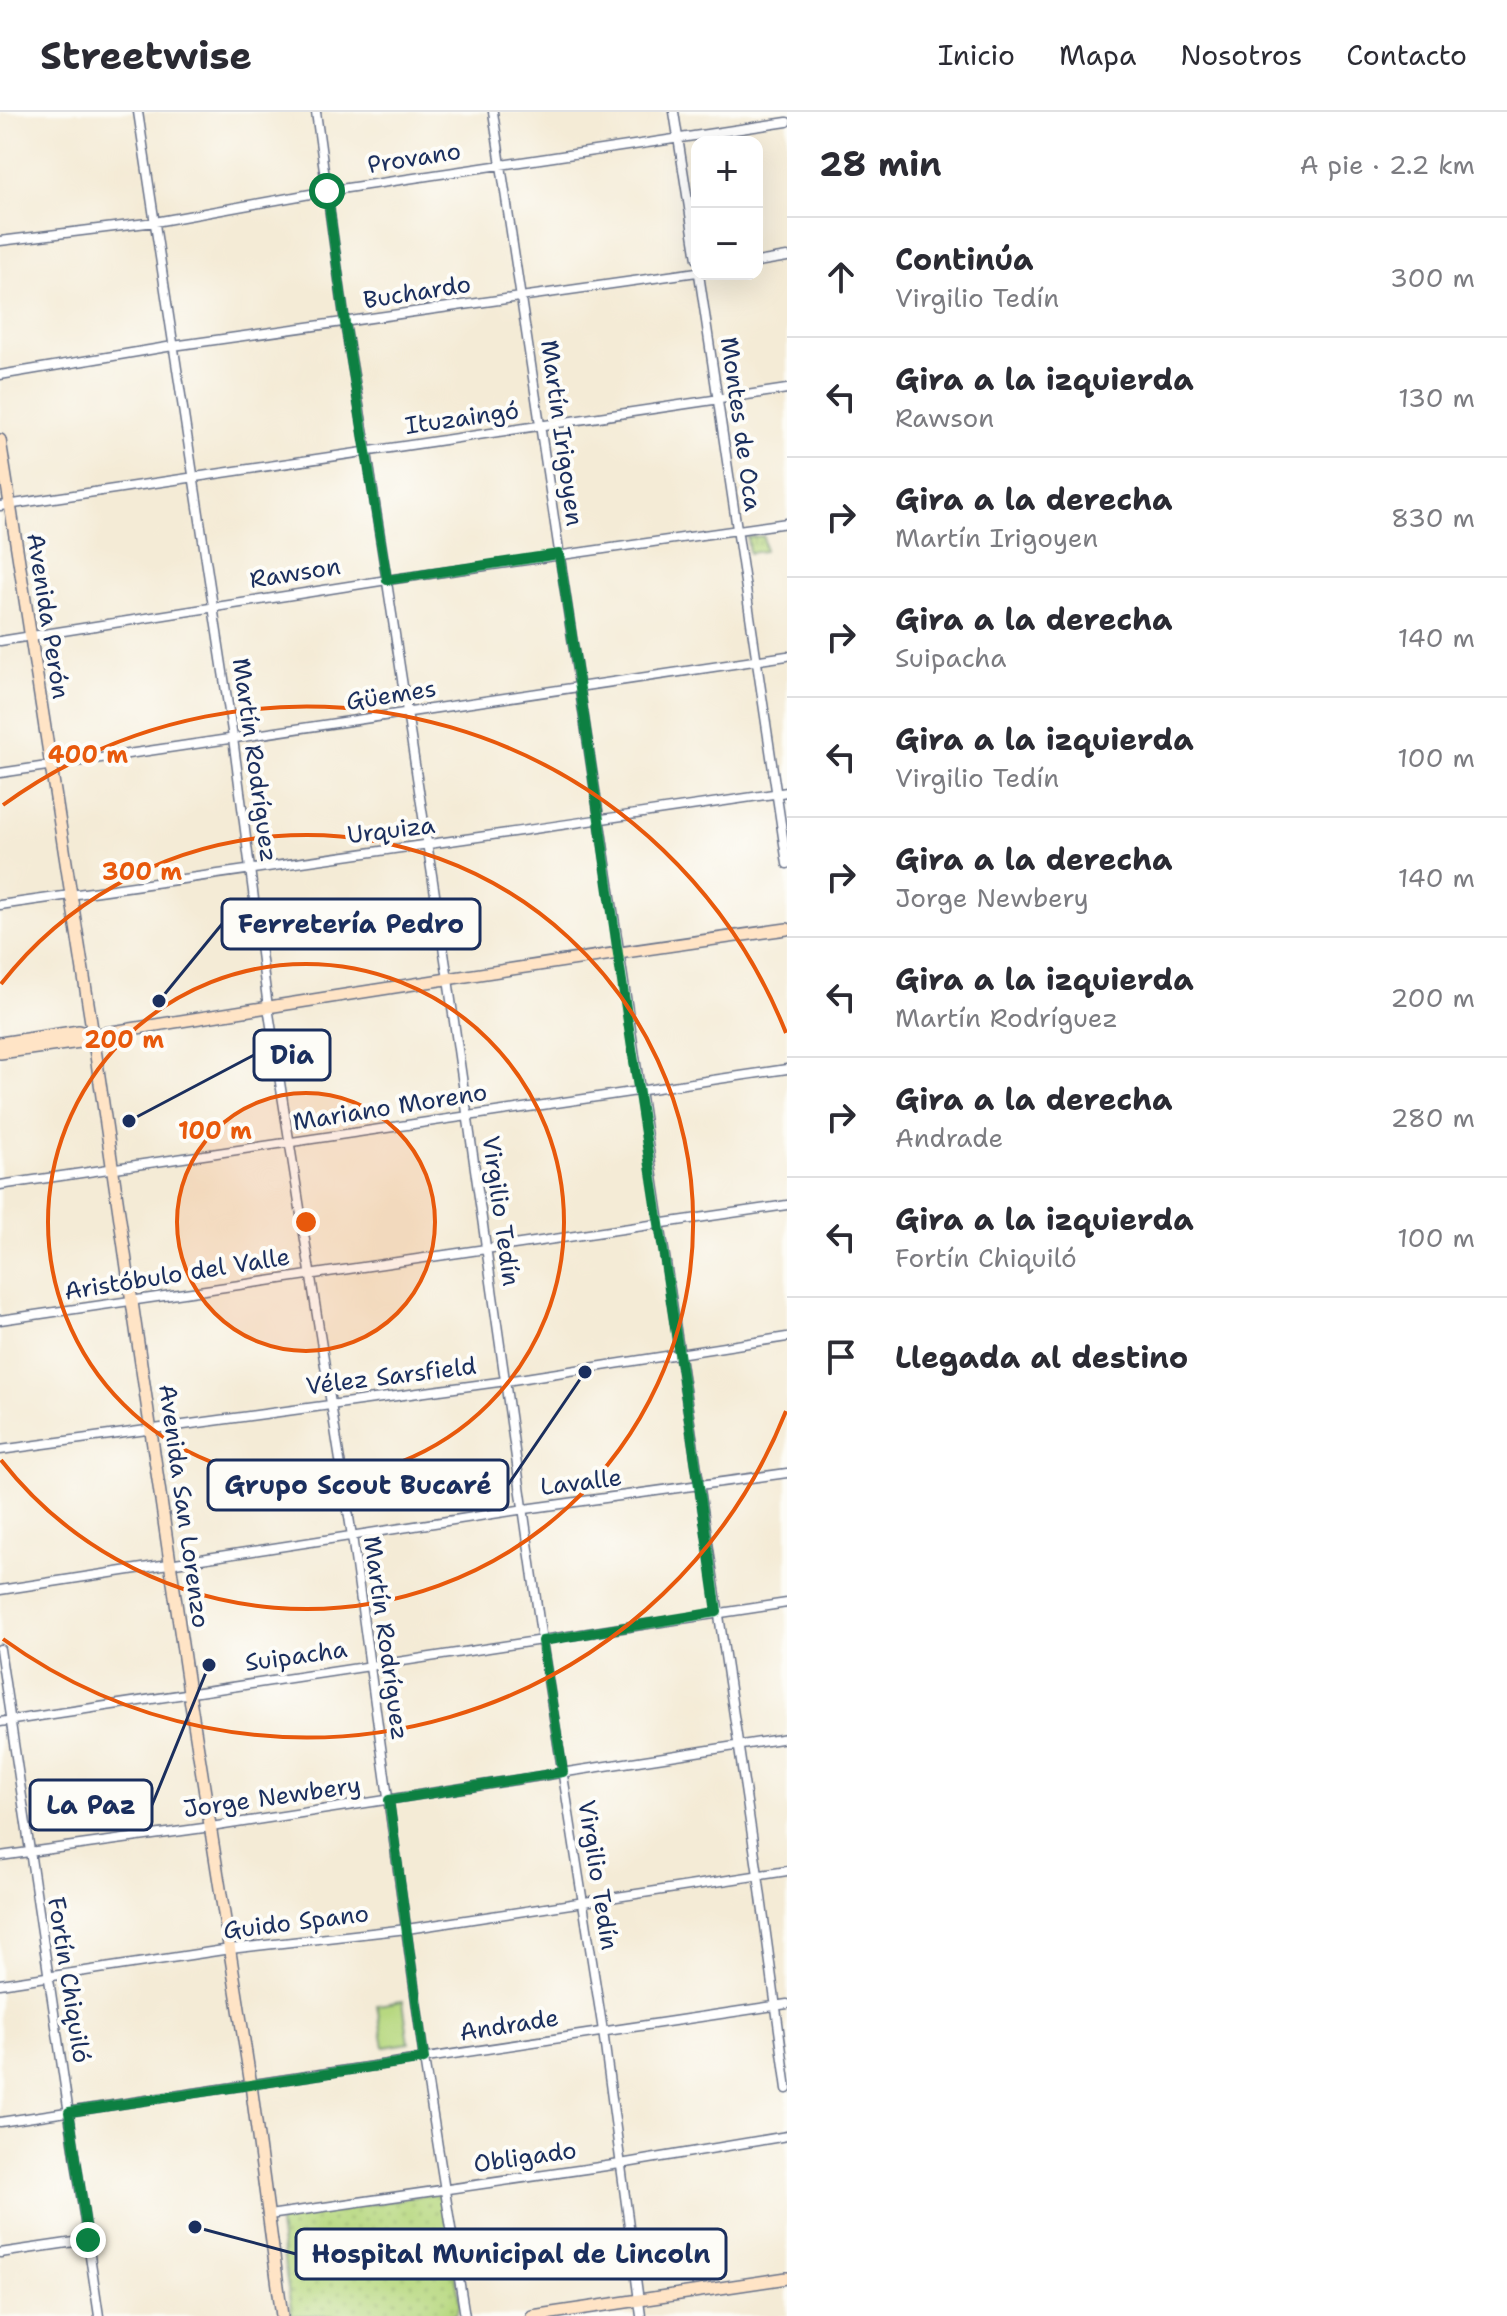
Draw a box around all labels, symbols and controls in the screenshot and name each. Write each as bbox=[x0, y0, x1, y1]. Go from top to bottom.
text: Streetwise bbox=[40, 30, 252, 81]
text: Inicio bbox=[938, 36, 1015, 74]
text: Mapa bbox=[1059, 36, 1136, 74]
text: Nosotros bbox=[1180, 36, 1302, 74]
text: Contacto bbox=[1346, 36, 1467, 74]
street label: Provano bbox=[365, 135, 463, 181]
map controls bbox=[691, 136, 763, 280]
button: + bbox=[691, 136, 763, 208]
text: 28 min bbox=[819, 141, 942, 187]
text: A pie · 2.2 km bbox=[1300, 147, 1475, 182]
route start bbox=[309, 173, 345, 209]
button: − bbox=[691, 208, 763, 280]
text: Continúa bbox=[895, 239, 1034, 280]
icon: ahead bbox=[819, 255, 863, 299]
text: 300 m bbox=[1390, 260, 1475, 295]
street label: Buchardo bbox=[361, 268, 473, 316]
text: Virgilio Tedín bbox=[895, 280, 1059, 315]
street label: Montes de Oca bbox=[713, 335, 769, 513]
street label: Martín Irigoyen bbox=[533, 338, 591, 528]
text: Gira a la izquierda bbox=[895, 359, 1194, 400]
icon: left bbox=[819, 375, 863, 419]
text: 130 m bbox=[1398, 380, 1475, 415]
street label: Ituzaingó bbox=[403, 394, 521, 442]
text: Rawson bbox=[895, 400, 994, 435]
text: Gira a la derecha bbox=[895, 479, 1173, 520]
icon: right bbox=[819, 495, 863, 539]
text: 830 m bbox=[1391, 500, 1475, 535]
text: Martín Irigoyen bbox=[895, 520, 1098, 555]
street label: Avenida Perón bbox=[19, 531, 77, 701]
street label: Rawson bbox=[247, 550, 343, 596]
text: Gira a la derecha bbox=[895, 599, 1173, 640]
icon: right bbox=[819, 615, 863, 659]
text: 140 m bbox=[1398, 620, 1475, 655]
text: Suipacha bbox=[895, 640, 1006, 675]
street label: Martín Rodríguez bbox=[225, 656, 285, 864]
street label: Güemes bbox=[344, 672, 438, 718]
text: Gira a la izquierda bbox=[895, 719, 1194, 760]
icon: left bbox=[819, 735, 863, 779]
text: 400 m bbox=[48, 739, 128, 771]
text: 100 m bbox=[1397, 740, 1475, 775]
text: Virgilio Tedín bbox=[895, 760, 1059, 795]
street label: Urquiza bbox=[345, 809, 437, 851]
text: Gira a la derecha bbox=[895, 839, 1173, 880]
icon: right bbox=[819, 855, 863, 899]
text: 300 m bbox=[102, 856, 182, 888]
text: 140 m bbox=[1398, 860, 1475, 895]
text: Jorge Newbery bbox=[895, 880, 1089, 915]
callout: Ferretería Pedro bbox=[222, 899, 480, 949]
text: Ferretería Pedro bbox=[238, 906, 464, 941]
text: Gira a la izquierda bbox=[895, 959, 1194, 1000]
icon: left bbox=[819, 975, 863, 1019]
text: 200 m bbox=[1390, 980, 1475, 1015]
text: Martín Rodríguez bbox=[895, 1000, 1118, 1035]
text: 200 m bbox=[84, 1024, 164, 1056]
callout: Dia bbox=[254, 1030, 330, 1080]
text: Dia bbox=[270, 1037, 314, 1072]
street label: Mariano Moreno bbox=[291, 1076, 489, 1138]
text: Gira a la derecha bbox=[895, 1079, 1173, 1120]
icon: right bbox=[819, 1095, 863, 1139]
text: 280 m bbox=[1390, 1100, 1475, 1135]
text: 100 m bbox=[178, 1115, 252, 1147]
text: Andrade bbox=[895, 1120, 1003, 1155]
street label: Virgilio Tedín bbox=[475, 1134, 527, 1288]
text: Gira a la izquierda bbox=[895, 1199, 1194, 1240]
centre of rings bbox=[292, 1208, 320, 1236]
icon: left bbox=[819, 1215, 863, 1259]
text: 100 m bbox=[1397, 1220, 1475, 1255]
street label: Aristóbulo del Valle bbox=[62, 1240, 292, 1308]
text: Fortín Chiquiló bbox=[895, 1240, 1077, 1275]
icon: arrive bbox=[819, 1335, 863, 1379]
text: Llegada al destino bbox=[895, 1337, 1188, 1378]
street label: Vélez Sarsfield bbox=[304, 1350, 478, 1402]
street label: Avenida San Lorenzo bbox=[151, 1382, 217, 1630]
callout: Grupo Scout Bucaré bbox=[208, 1460, 508, 1510]
street label: Lavalle bbox=[538, 1461, 624, 1503]
text: Grupo Scout Bucaré bbox=[224, 1467, 492, 1502]
street label: Martín Rodríguez bbox=[356, 1534, 416, 1742]
street label: Suipacha bbox=[243, 1633, 349, 1679]
street label: Jorge Newbery bbox=[181, 1769, 363, 1825]
callout: La Paz bbox=[30, 1780, 152, 1830]
text: La Paz bbox=[46, 1787, 136, 1822]
street label: Virgilio Tedín bbox=[570, 1798, 626, 1952]
street label: Fortín Chiquiló bbox=[40, 1895, 98, 2065]
street label: Guido Spano bbox=[221, 1897, 371, 1947]
street label: Andrade bbox=[457, 2001, 561, 2049]
street label: Obligado bbox=[471, 2134, 579, 2180]
route end bbox=[70, 2222, 106, 2258]
callout: Hospital Municipal de Lincoln bbox=[296, 2229, 726, 2279]
text: Hospital Municipal de Lincoln bbox=[312, 2236, 710, 2271]

